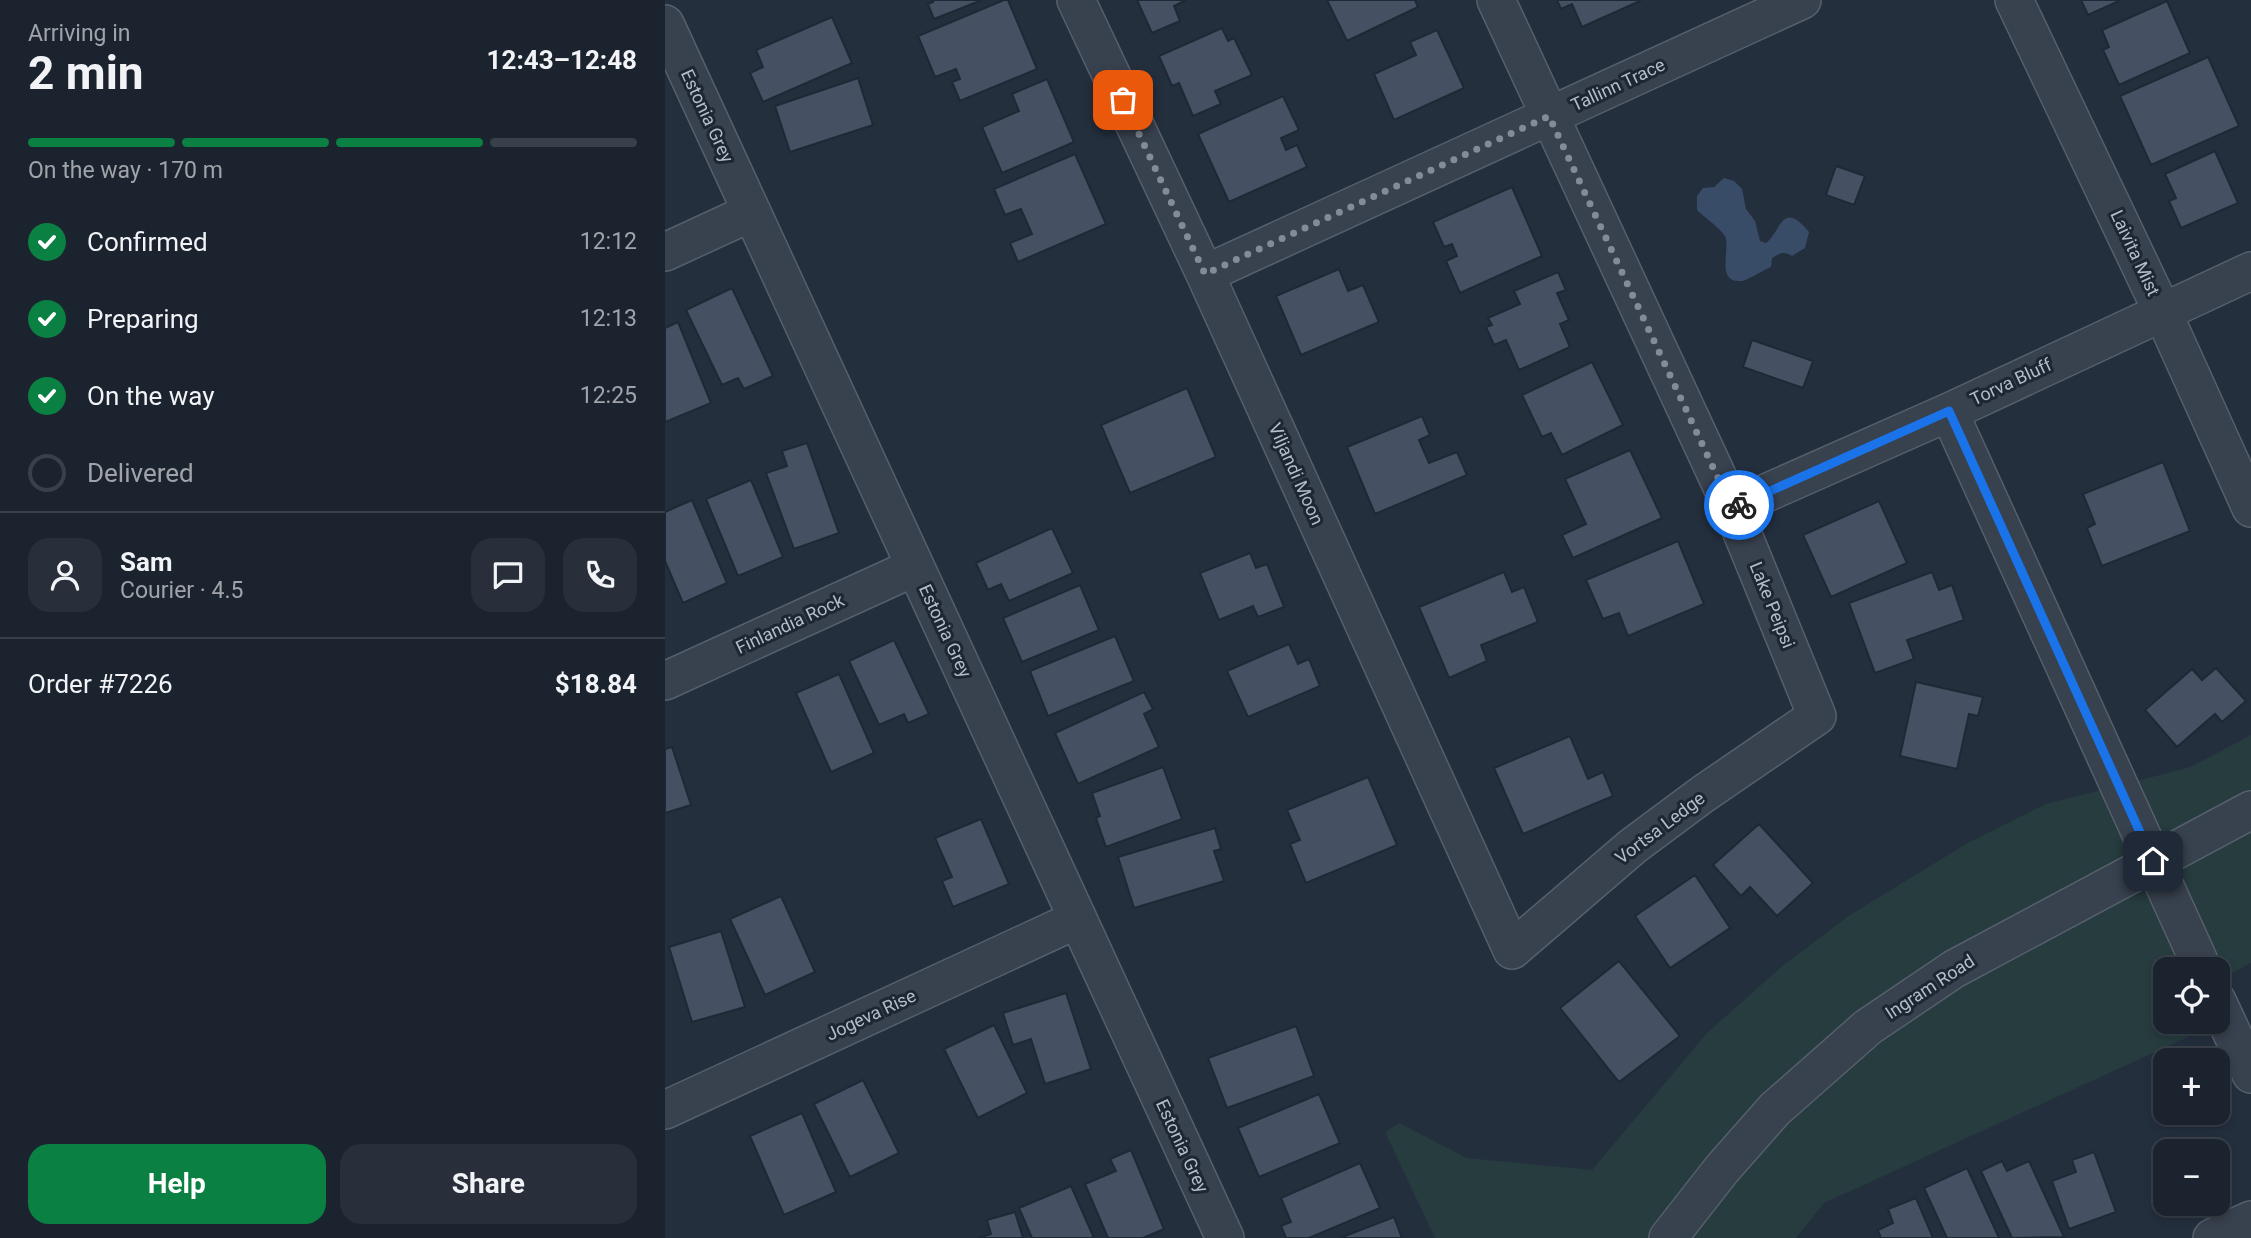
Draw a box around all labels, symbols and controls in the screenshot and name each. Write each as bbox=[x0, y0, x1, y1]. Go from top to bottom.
text: Arriving in bbox=[28, 20, 131, 47]
text: 12:43–12:48 bbox=[487, 45, 637, 75]
text: 2 min bbox=[28, 46, 144, 100]
street label: Tallinn Trace bbox=[1567, 54, 1668, 115]
street label: Estonia Grey bbox=[677, 66, 738, 166]
pin bbox=[1093, 70, 1153, 130]
icon: bag bbox=[1104, 81, 1142, 119]
text: On the way · 170 m bbox=[28, 157, 223, 184]
street label: Laivita Mist bbox=[2106, 206, 2165, 299]
icon: check bbox=[28, 223, 66, 261]
text: Confirmed bbox=[87, 227, 208, 257]
text: 12:12 bbox=[580, 228, 637, 255]
icon: check bbox=[28, 300, 66, 338]
text: Preparing bbox=[87, 304, 199, 334]
text: 12:13 bbox=[580, 305, 637, 332]
street label: Torva Bluff bbox=[1967, 353, 2055, 410]
icon: check bbox=[28, 377, 66, 415]
text: On the way bbox=[87, 381, 215, 411]
text: 12:25 bbox=[580, 382, 637, 409]
street label: Viljandi Moon bbox=[1265, 420, 1328, 528]
text: Delivered bbox=[87, 458, 194, 488]
courier bbox=[1704, 470, 1774, 540]
icon: bike bbox=[1720, 486, 1758, 524]
button: person bbox=[28, 538, 102, 612]
button: chat bbox=[471, 538, 545, 612]
button: phone bbox=[563, 538, 637, 612]
text: Sam bbox=[120, 547, 172, 577]
street label: Lake Peipsi bbox=[1746, 559, 1799, 651]
text: Courier · 4.5 bbox=[120, 577, 243, 604]
street label: Estonia Grey bbox=[915, 581, 976, 681]
street label: Finlandia Rock bbox=[732, 589, 848, 658]
text: Order #7226 bbox=[28, 669, 173, 699]
text: $18.84 bbox=[555, 669, 637, 699]
street label: Vortsa Ledge bbox=[1611, 787, 1708, 868]
pin bbox=[2123, 831, 2183, 891]
icon: home bbox=[2134, 842, 2172, 880]
street label: Ingram Road bbox=[1881, 950, 1978, 1023]
map controls bbox=[2153, 957, 2230, 1216]
button: locate bbox=[2153, 957, 2230, 1034]
street label: Jogeva Rise bbox=[822, 985, 919, 1045]
button: + bbox=[2153, 1048, 2230, 1125]
street label: Estonia Grey bbox=[1152, 1096, 1213, 1196]
button: − bbox=[2153, 1139, 2230, 1216]
button: Help bbox=[28, 1144, 326, 1224]
button: Share bbox=[340, 1144, 637, 1224]

